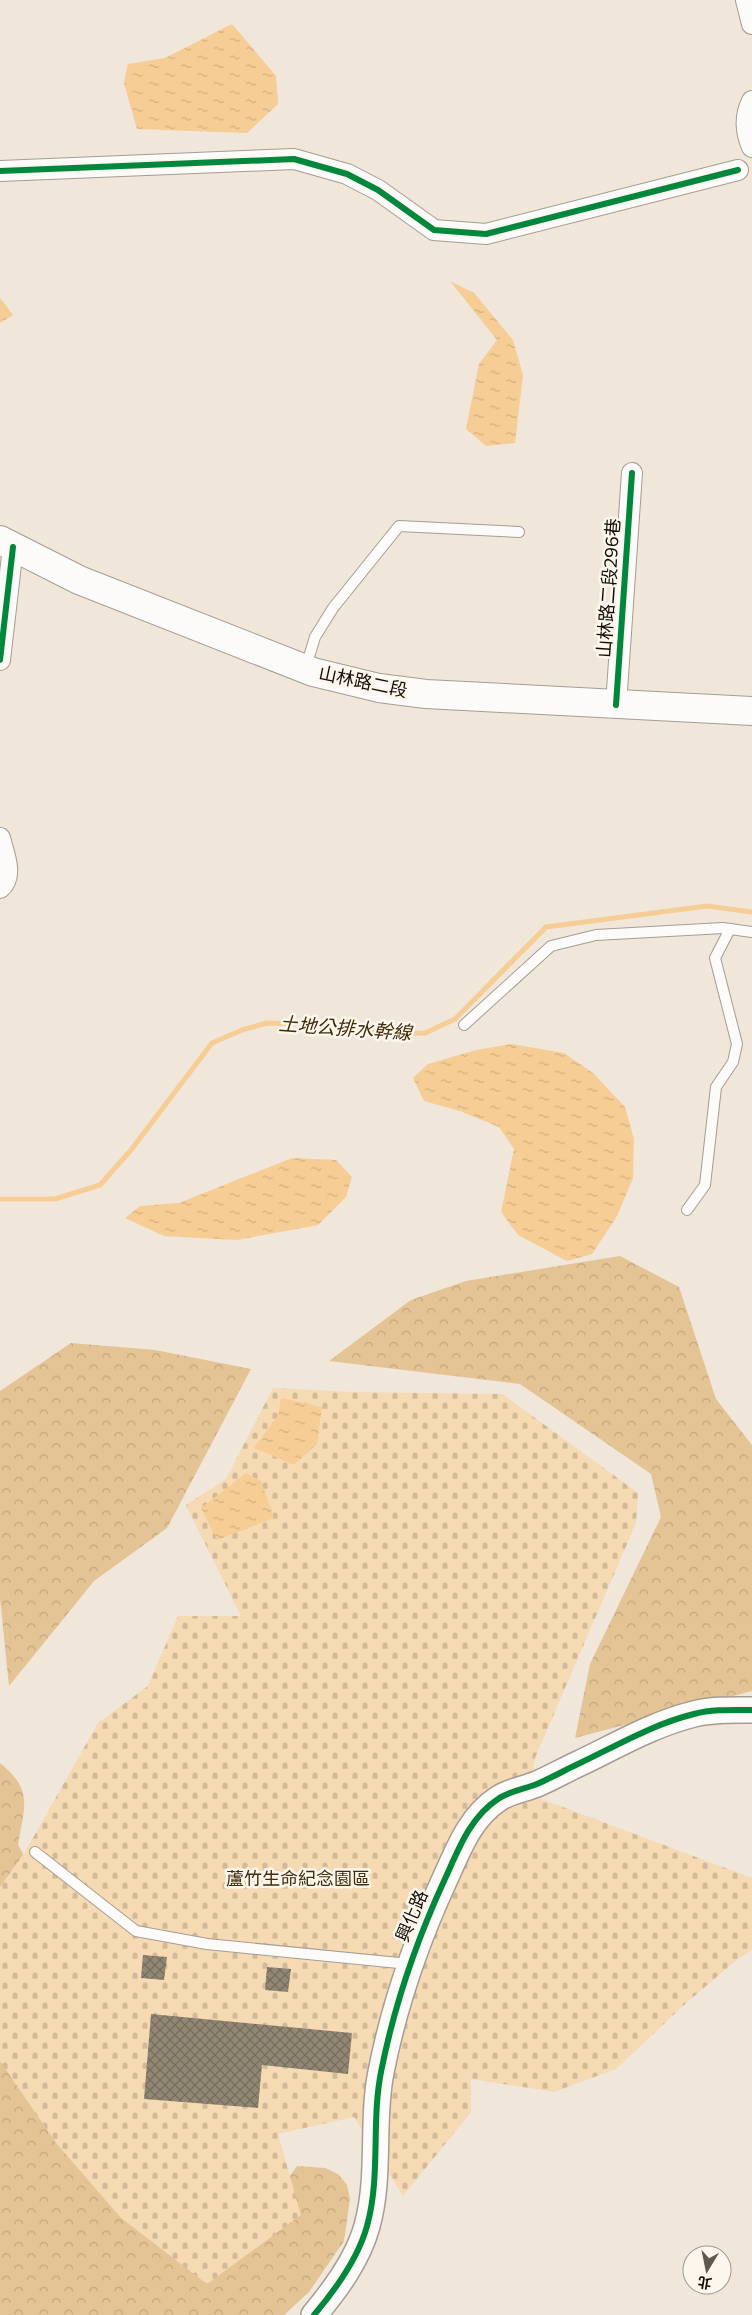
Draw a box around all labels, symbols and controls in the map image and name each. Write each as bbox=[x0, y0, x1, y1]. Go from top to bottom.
street label: 山林路二段296巷 bbox=[592, 517, 624, 658]
street label: 山林路二段 bbox=[317, 661, 410, 701]
water label: 土地公排水幹線 bbox=[278, 1011, 414, 1044]
park label: 蘆竹生命紀念園區 bbox=[226, 1867, 370, 1889]
street label: 興化路 bbox=[390, 1886, 432, 1945]
north arrow bbox=[682, 2245, 732, 2295]
text: 北 bbox=[696, 2274, 713, 2293]

